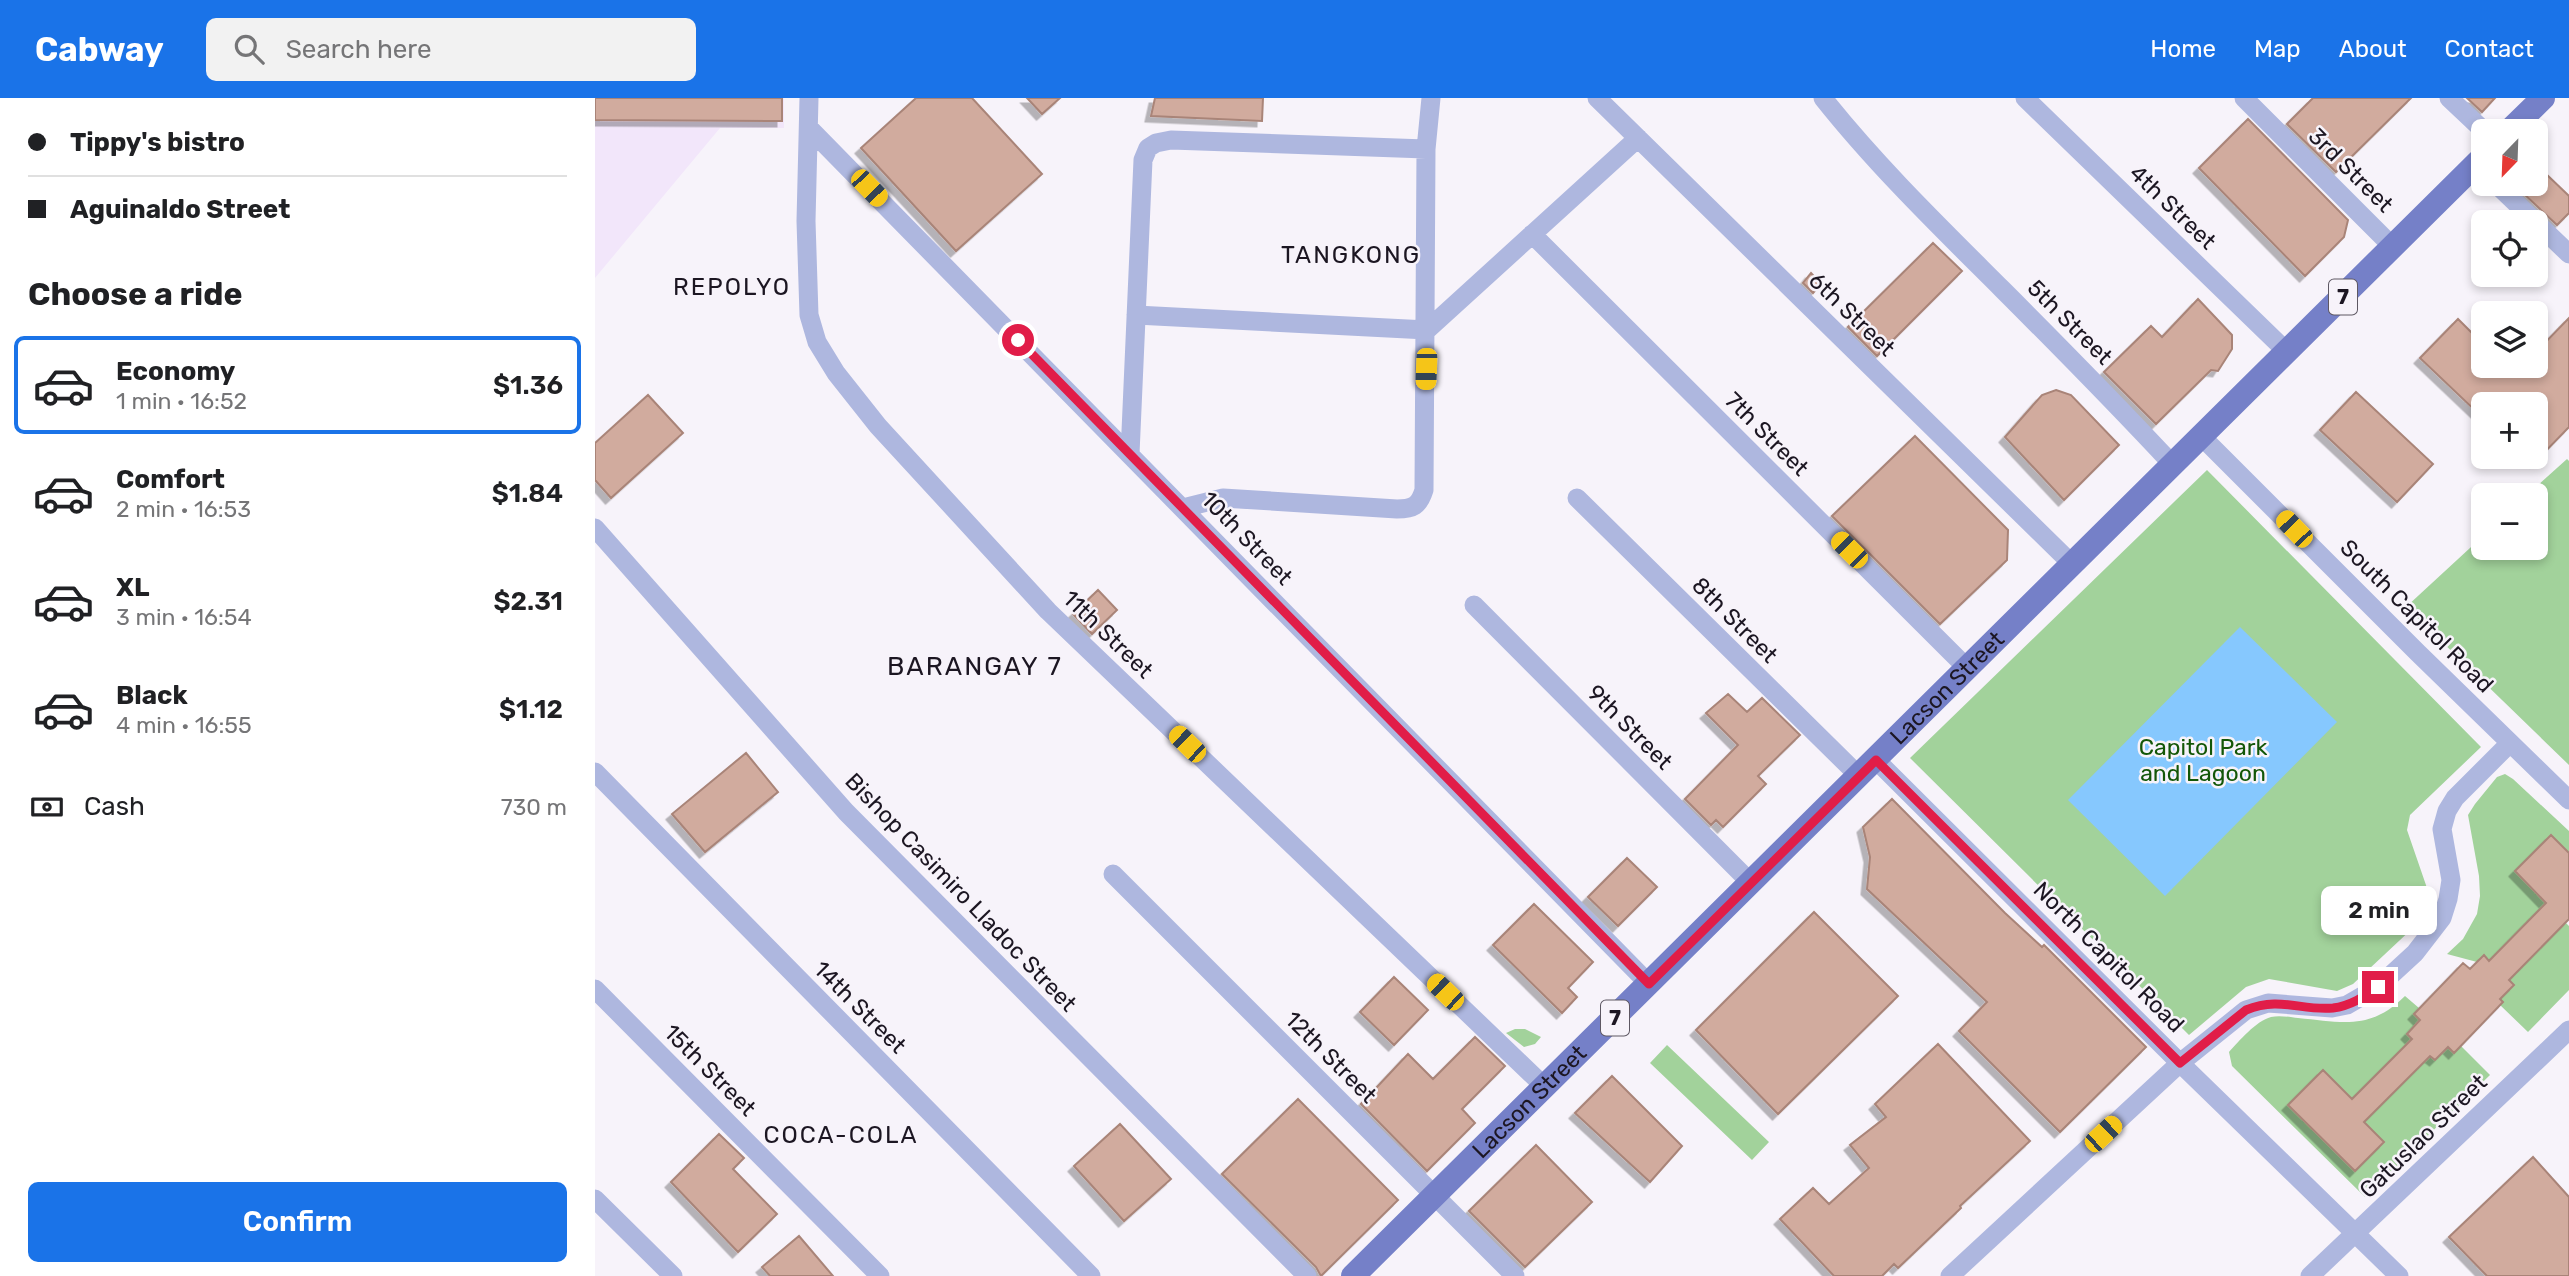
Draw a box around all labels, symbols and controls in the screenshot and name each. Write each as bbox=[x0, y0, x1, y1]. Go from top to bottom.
search box bbox=[206, 18, 696, 81]
text: Cabway bbox=[35, 30, 164, 69]
icon: search bbox=[230, 30, 268, 68]
text: Search here bbox=[286, 34, 432, 65]
text: Home bbox=[2150, 35, 2216, 63]
text: Map bbox=[2254, 35, 2301, 63]
text: About bbox=[2339, 35, 2407, 63]
text: Contact bbox=[2445, 35, 2534, 63]
north arrow bbox=[2471, 119, 2548, 196]
map controls bbox=[2471, 119, 2548, 560]
street label: 3rd Street bbox=[2303, 122, 2399, 218]
text: Tippy's bistro bbox=[70, 127, 245, 158]
street label: 4th Street bbox=[2124, 159, 2222, 255]
car bbox=[847, 166, 892, 210]
text: Aguinaldo Street bbox=[70, 194, 290, 225]
button: locate bbox=[2471, 210, 2548, 287]
district label: TANGKONG bbox=[1281, 241, 1421, 269]
street label: 6th Street bbox=[1803, 266, 1901, 362]
district label: REPOLYO bbox=[673, 273, 791, 301]
street label: 5th Street bbox=[2022, 274, 2118, 370]
text: Choose a ride bbox=[28, 275, 242, 313]
road number: 7 bbox=[2329, 280, 2357, 314]
button: layers bbox=[2471, 301, 2548, 378]
route start bbox=[1002, 324, 1034, 356]
car bbox=[1415, 348, 1438, 390]
icon: car bbox=[32, 354, 95, 417]
text: Economy bbox=[116, 356, 235, 387]
text: $1.36 bbox=[493, 370, 563, 401]
street label: 7th Street bbox=[1719, 386, 1815, 482]
text: 1 min · 16:52 bbox=[116, 387, 247, 415]
button: + bbox=[2471, 392, 2548, 469]
icon: car bbox=[32, 462, 95, 525]
text: Comfort bbox=[116, 464, 225, 495]
text: $1.84 bbox=[492, 478, 563, 509]
button: − bbox=[2471, 483, 2548, 560]
street label: 10th Street bbox=[1195, 485, 1299, 591]
text: 2 min · 16:53 bbox=[116, 495, 251, 523]
car bbox=[2272, 507, 2317, 551]
car bbox=[1827, 528, 1872, 572]
street label: South Capitol Road bbox=[2335, 534, 2499, 698]
icon: car bbox=[32, 570, 95, 633]
street label: 8th Street bbox=[1686, 571, 1784, 669]
text: XL bbox=[116, 572, 149, 603]
street label: 11th Street bbox=[1057, 584, 1159, 684]
text: $2.31 bbox=[493, 586, 563, 617]
text: 3 min · 16:54 bbox=[116, 603, 252, 631]
street label: Lacson Street bbox=[1884, 625, 2010, 750]
district label: BARANGAY 7 bbox=[887, 651, 1063, 682]
icon: car bbox=[32, 678, 95, 741]
street label: 9th Street bbox=[1582, 679, 1678, 775]
text: Black bbox=[116, 680, 188, 711]
text: $1.12 bbox=[499, 694, 563, 725]
text: 4 min · 16:55 bbox=[116, 711, 252, 739]
car bbox=[1165, 722, 1210, 766]
park label: Capitol Park and Lagoon bbox=[2139, 733, 2267, 787]
street label: Bishop Casimiro Lladoc Street bbox=[839, 767, 1083, 1017]
icon: cash bbox=[28, 788, 66, 826]
text: Cash bbox=[84, 791, 145, 822]
text: 730 m bbox=[501, 793, 567, 821]
street label: North Capitol Road bbox=[2028, 876, 2190, 1038]
callout: 2 min bbox=[2320, 886, 2436, 934]
text: 2 min bbox=[2348, 896, 2410, 924]
street label: 14th Street bbox=[808, 955, 912, 1059]
car bbox=[1423, 970, 1468, 1014]
route end bbox=[2362, 971, 2394, 1003]
road number: 7 bbox=[1601, 1000, 1629, 1035]
street label: 12th Street bbox=[1279, 1005, 1383, 1109]
street label: 15th Street bbox=[658, 1018, 762, 1122]
street label: Lacson Street bbox=[1466, 1039, 1592, 1164]
street label: Gatuslao Street bbox=[2353, 1068, 2493, 1204]
car bbox=[2081, 1112, 2126, 1156]
district label: COCA-COLA bbox=[763, 1121, 919, 1149]
button: Confirm bbox=[28, 1182, 567, 1262]

